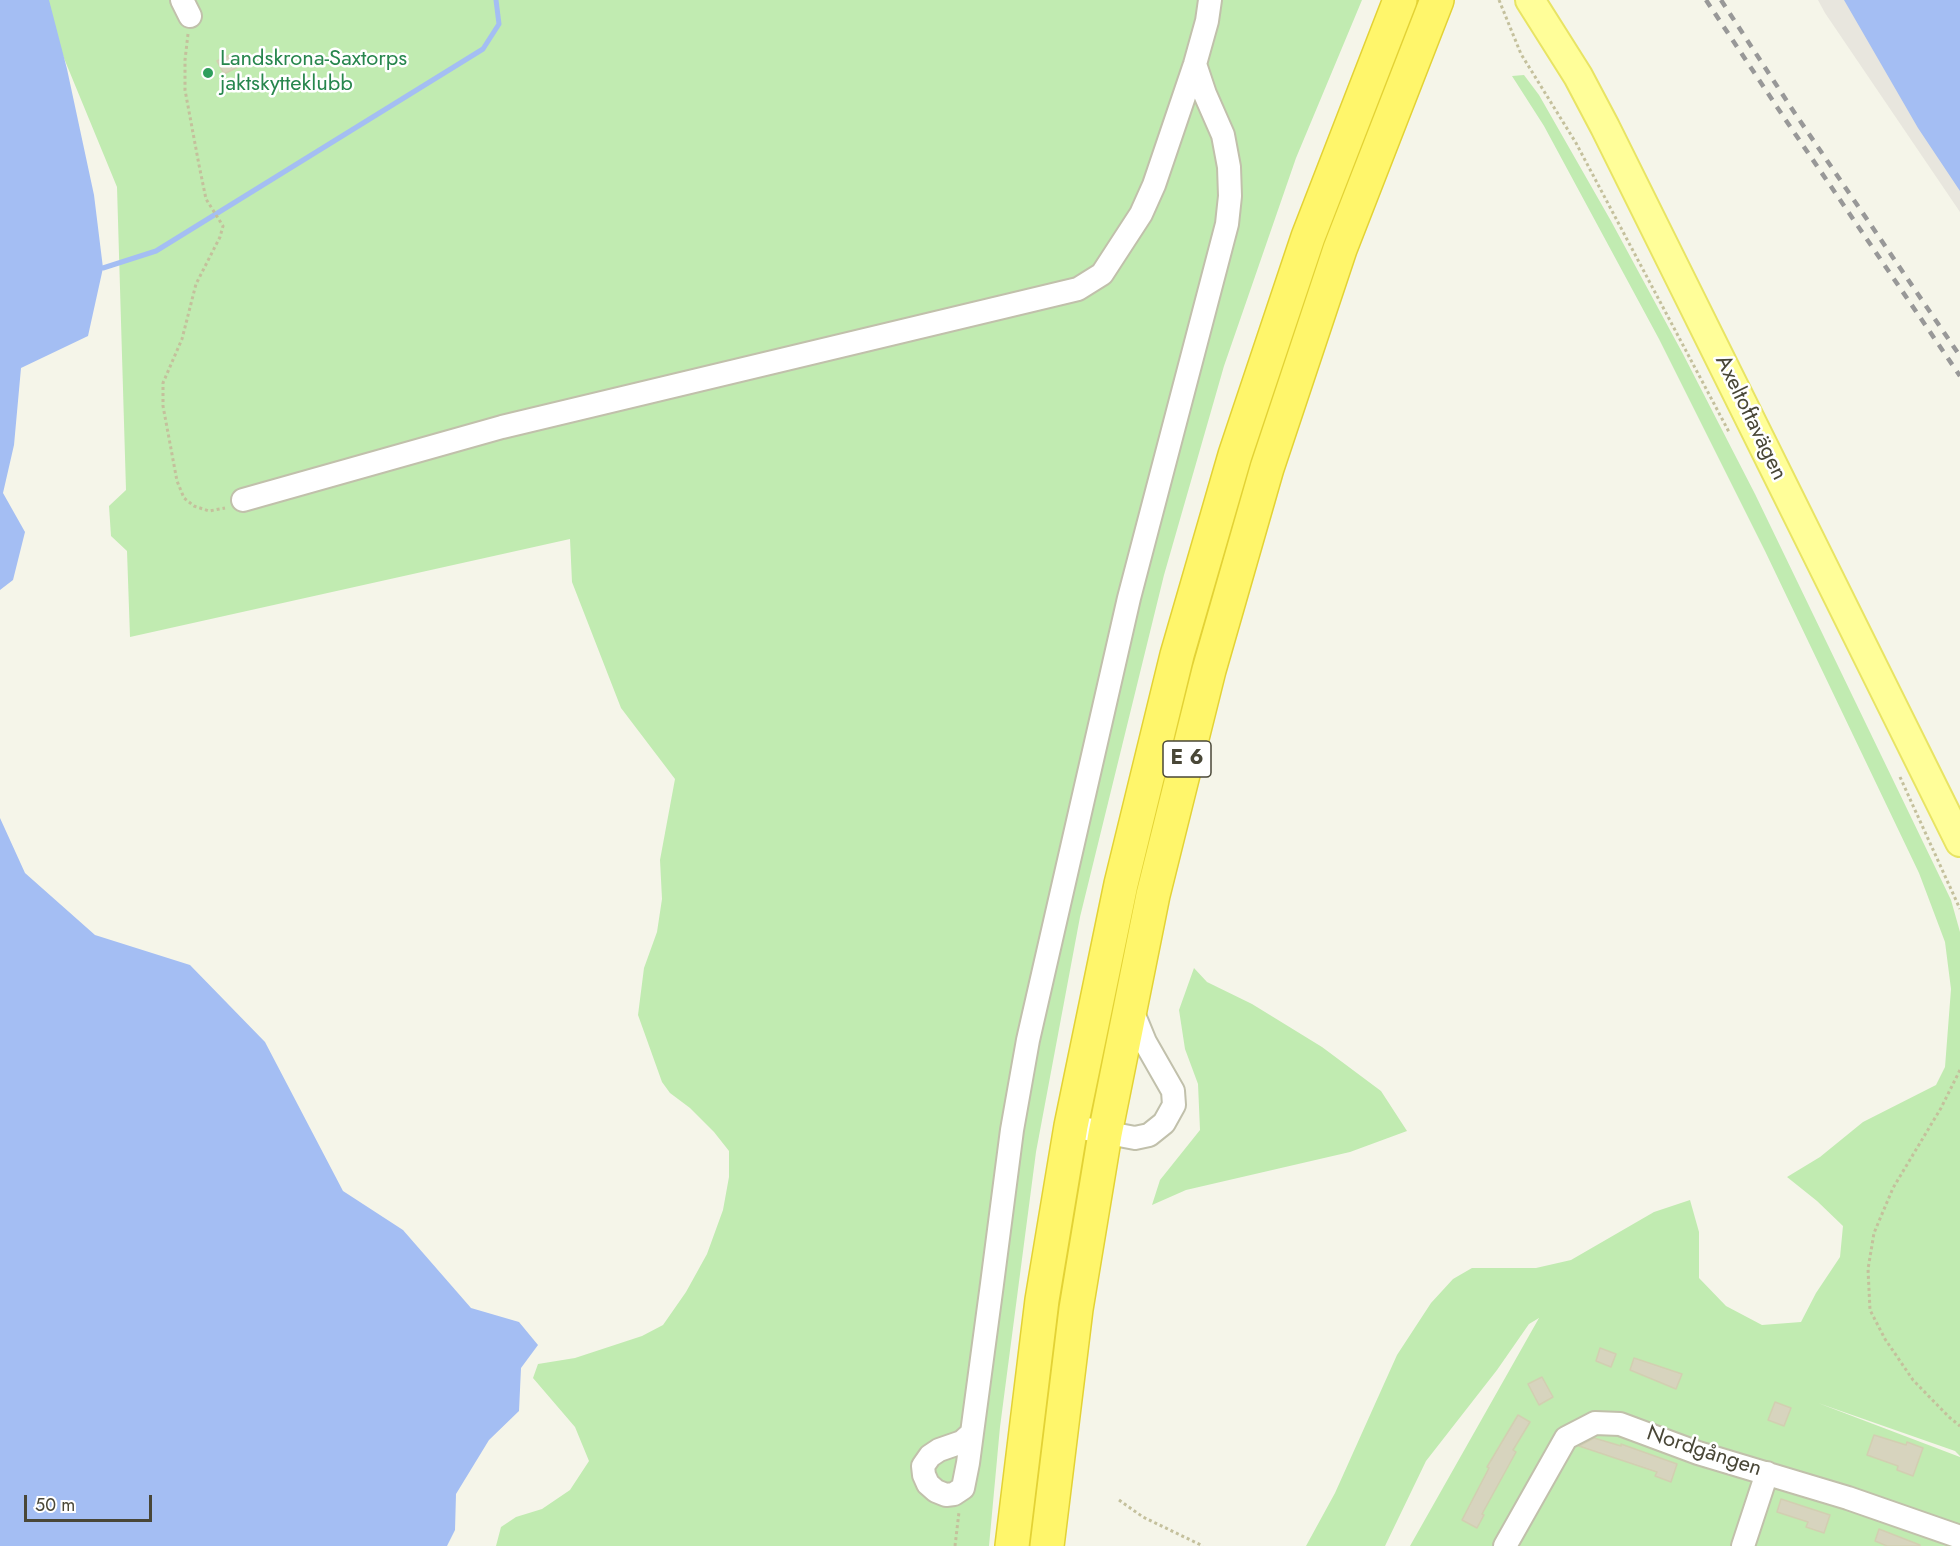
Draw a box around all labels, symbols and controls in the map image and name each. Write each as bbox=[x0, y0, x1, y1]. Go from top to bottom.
place label: Landskrona-Saxtorps jaktskytteklubb bbox=[220, 47, 407, 98]
marker: Landskrona-Saxtorps jaktskytteklubb bbox=[201, 66, 215, 80]
street label: Axeltoftavägen bbox=[1708, 351, 1792, 485]
road number: E 6 bbox=[1163, 741, 1211, 777]
street label: Nordgången bbox=[1643, 1421, 1765, 1483]
scale bar bbox=[27, 1483, 154, 1521]
text: 50 m bbox=[35, 1492, 75, 1518]

